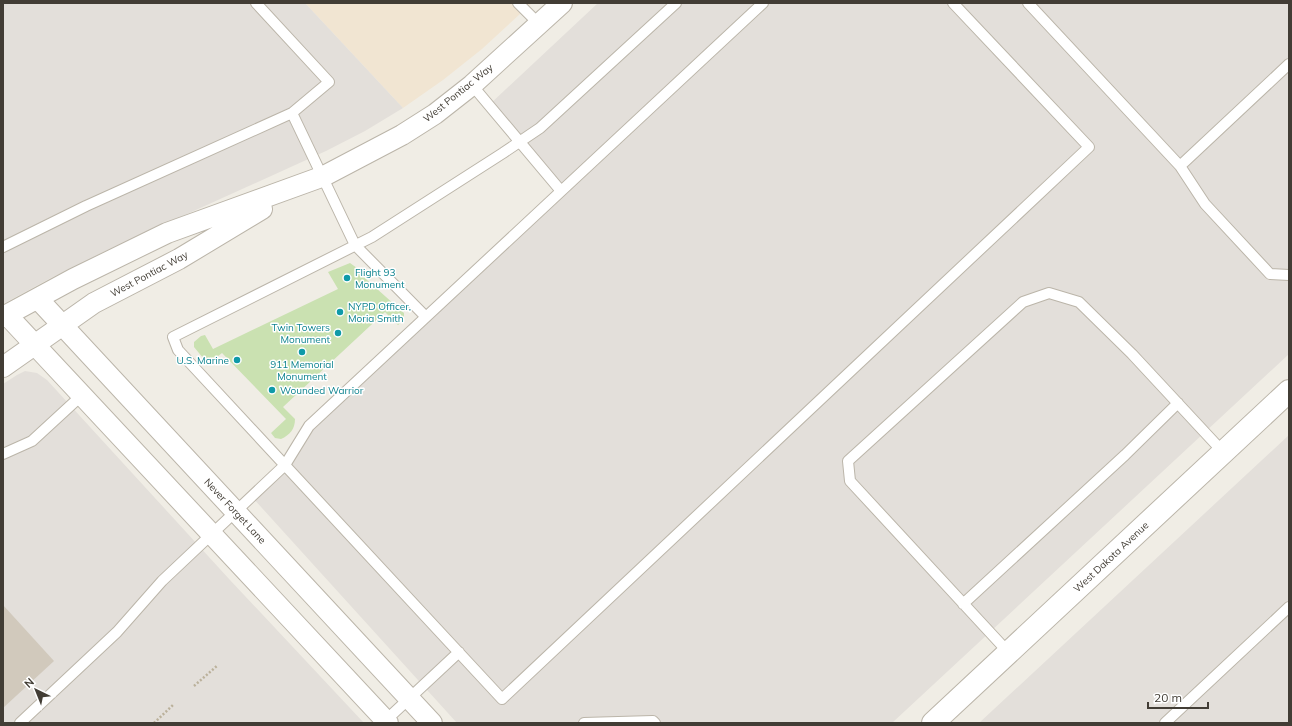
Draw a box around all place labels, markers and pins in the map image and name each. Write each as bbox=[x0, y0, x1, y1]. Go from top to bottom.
place label: Flight 93 Monument bbox=[355, 266, 405, 291]
marker: Flight 93 Monument bbox=[342, 273, 352, 283]
place label: NYPD Officer, Moria Smith bbox=[348, 300, 411, 325]
marker: NYPD Officer, Moria Smith bbox=[335, 307, 345, 317]
place label: Twin Towers Monument bbox=[272, 321, 330, 346]
marker: Twin Towers Monument bbox=[333, 328, 343, 338]
marker: 911 Memorial Monument bbox=[297, 347, 307, 357]
place label: U.S. Marine bbox=[177, 354, 229, 367]
marker: U.S. Marine bbox=[232, 355, 242, 365]
place label: 911 Memorial Monument bbox=[270, 358, 334, 383]
place label: Wounded Warrior bbox=[280, 384, 364, 397]
marker: Wounded Warrior bbox=[267, 385, 277, 395]

